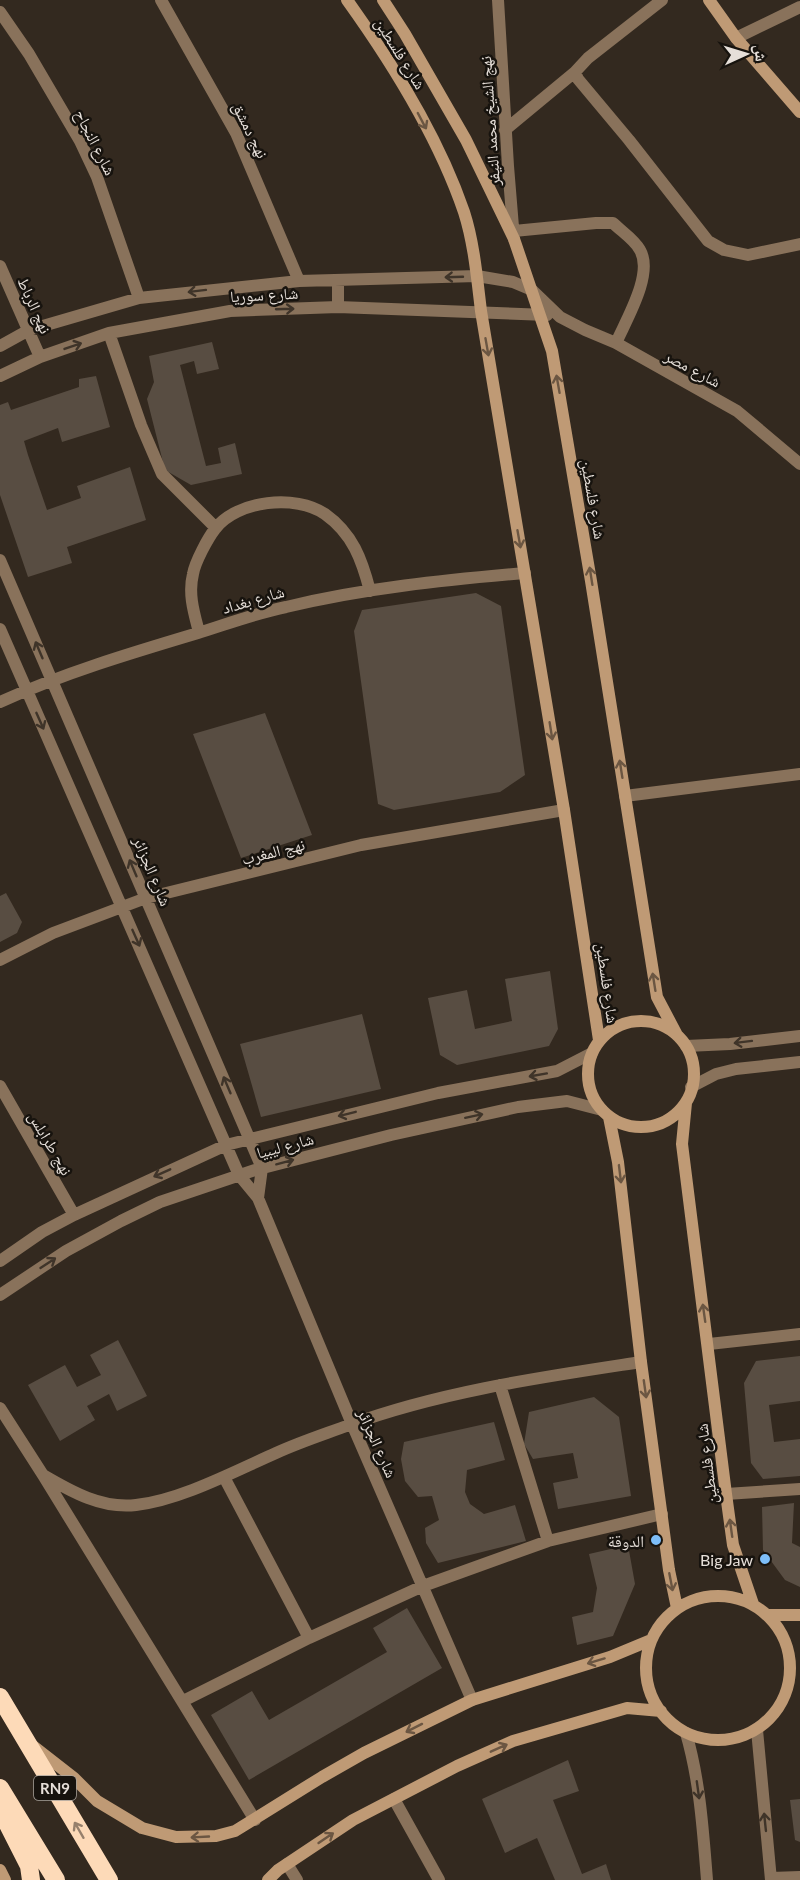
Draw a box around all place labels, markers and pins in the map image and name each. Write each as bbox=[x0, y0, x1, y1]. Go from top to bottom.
place label: الدوقة bbox=[608, 1531, 644, 1551]
marker: الدوقة bbox=[649, 1533, 663, 1547]
place label: Big Jaw bbox=[700, 1550, 753, 1569]
marker: Big Jaw bbox=[758, 1552, 772, 1566]

